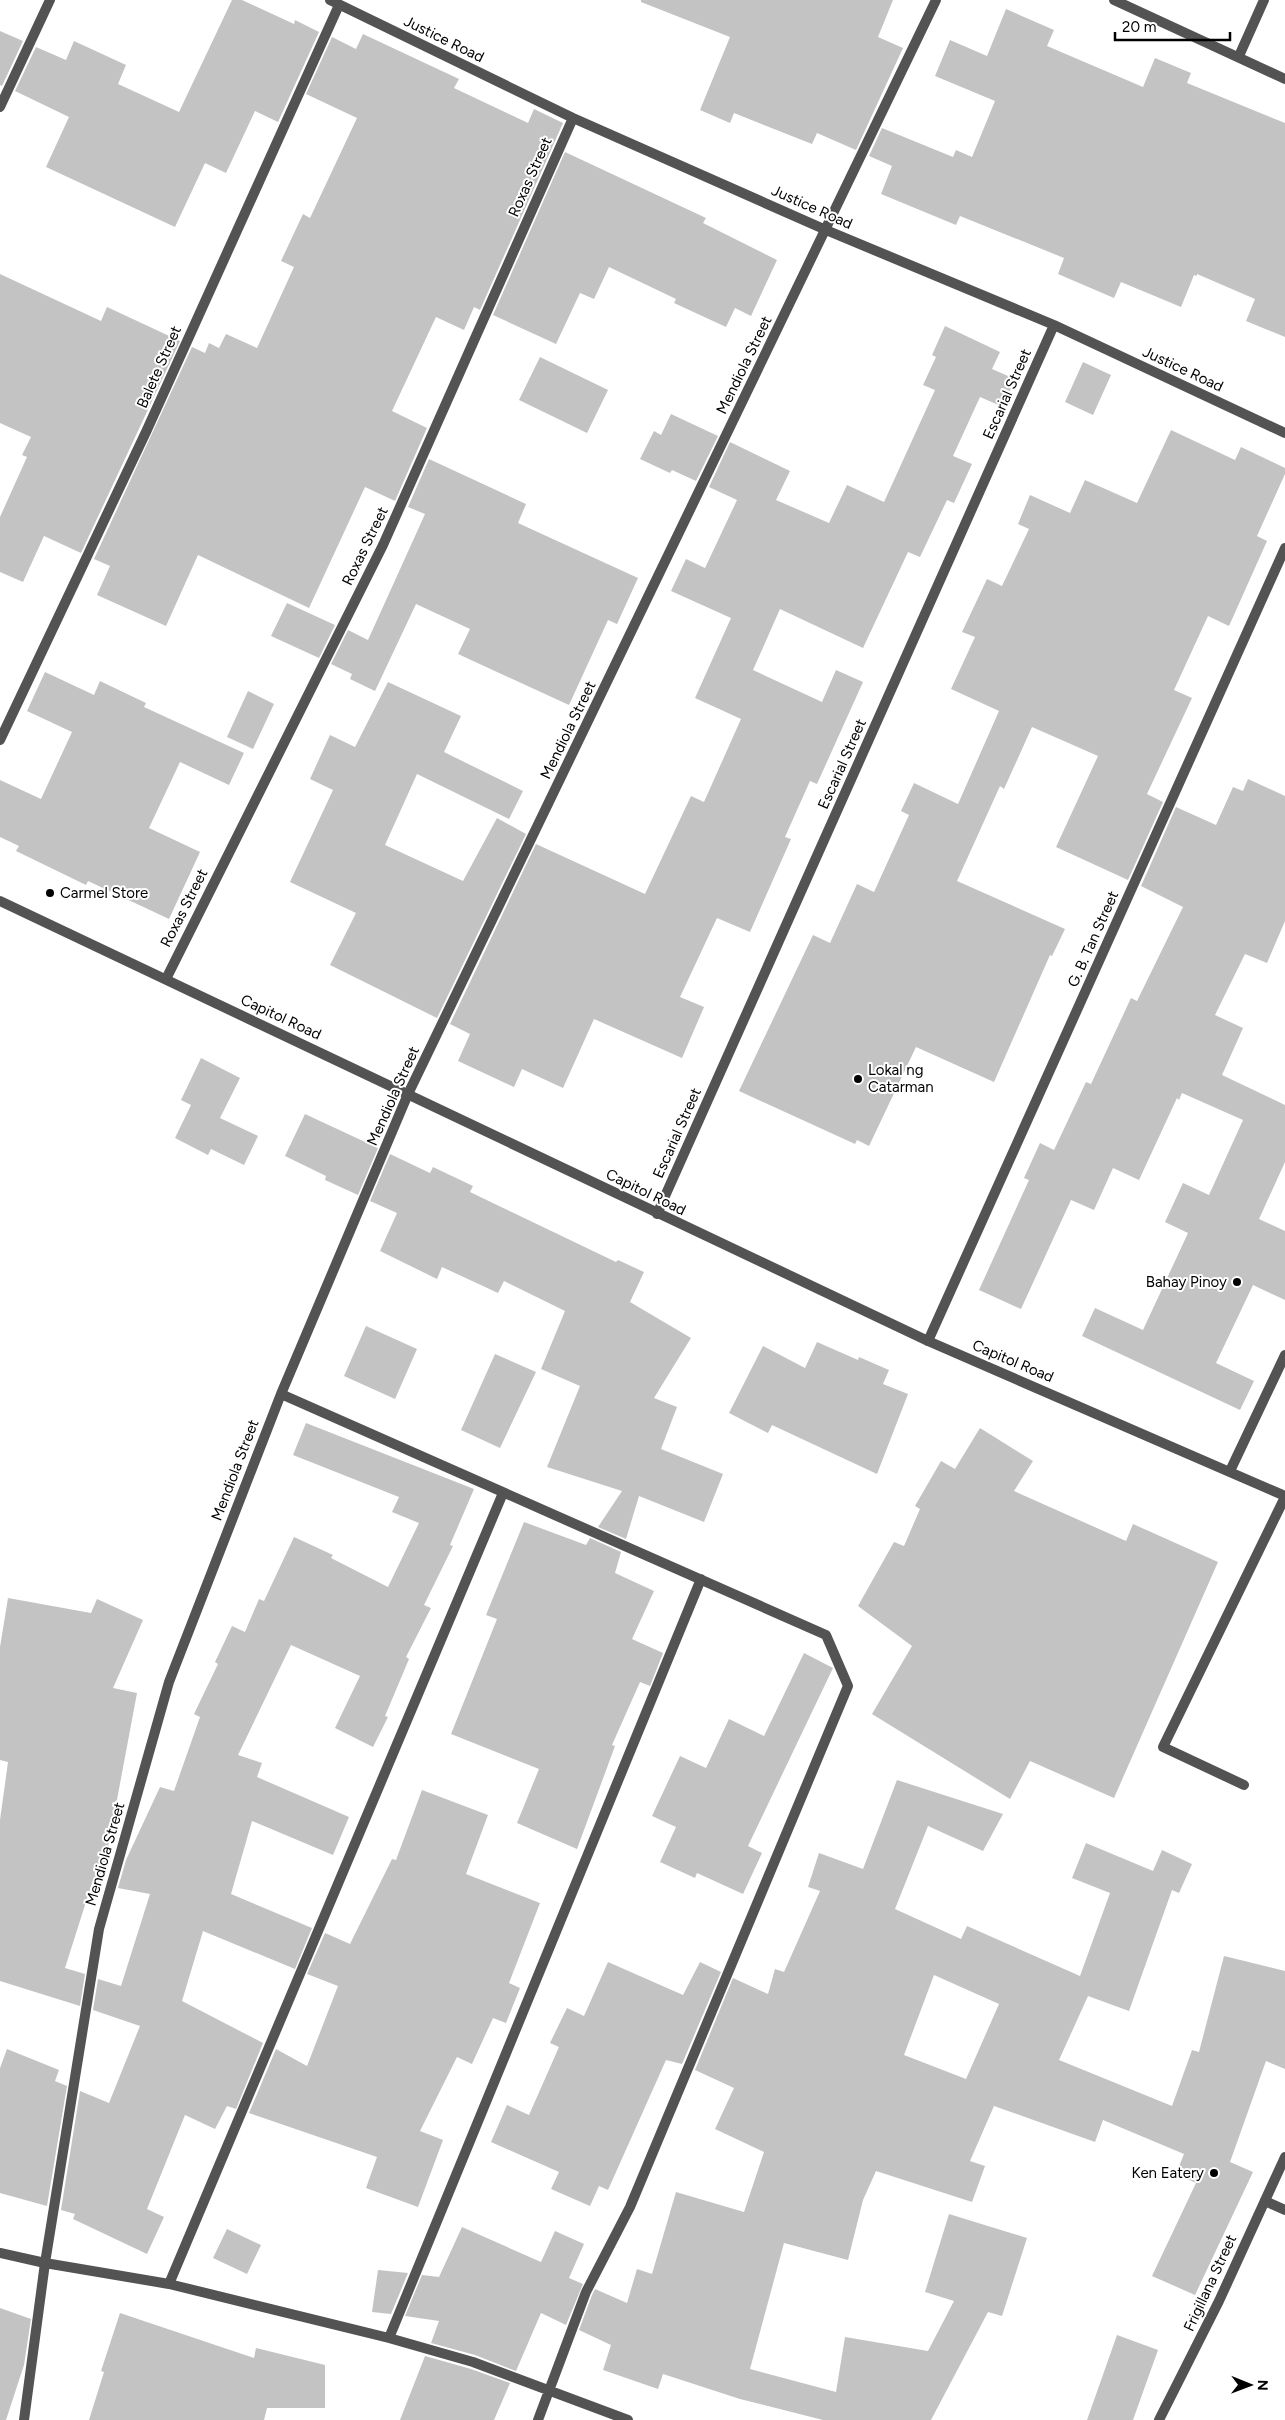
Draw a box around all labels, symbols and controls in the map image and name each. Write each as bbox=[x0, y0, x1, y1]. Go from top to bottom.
scale bar bbox=[1115, 10, 1230, 42]
street label: Justice Road bbox=[401, 12, 487, 66]
text: 20 m bbox=[1122, 18, 1156, 36]
street label: Roxas Street bbox=[504, 134, 556, 220]
street label: Justice Road bbox=[769, 181, 855, 233]
street label: Mendiola Street bbox=[712, 313, 776, 417]
street label: Balete Street bbox=[133, 323, 185, 411]
street label: Justice Road bbox=[1140, 343, 1226, 395]
street label: Escarial Street bbox=[979, 346, 1035, 442]
street label: Roxas Street bbox=[338, 503, 392, 588]
street label: Mendiola Street bbox=[536, 678, 600, 782]
street label: Escarial Street bbox=[814, 716, 870, 812]
street label: Roxas Street bbox=[157, 866, 212, 950]
place label: Carmel Store bbox=[60, 884, 148, 902]
marker: Carmel Store bbox=[44, 887, 56, 899]
street label: G. B. Tan Street bbox=[1064, 888, 1122, 990]
street label: Capitol Road bbox=[238, 991, 324, 1043]
street label: Mendiola Street bbox=[363, 1043, 423, 1148]
place label: Lokal ng Catarman bbox=[868, 1061, 934, 1096]
marker: Lokal ng Catarman bbox=[852, 1073, 864, 1085]
street label: Escarial Street bbox=[649, 1085, 705, 1181]
street label: Capitol Road bbox=[603, 1165, 689, 1219]
place label: Bahay Pinoy bbox=[1146, 1273, 1227, 1291]
marker: Bahay Pinoy bbox=[1231, 1276, 1243, 1288]
street label: Capitol Road bbox=[970, 1336, 1056, 1386]
street label: Mendiola Street bbox=[207, 1417, 263, 1523]
street label: Mendiola Street bbox=[82, 1800, 128, 1908]
place label: Ken Eatery bbox=[1131, 2164, 1204, 2182]
marker: Ken Eatery bbox=[1208, 2167, 1220, 2179]
street label: Frigillana Street bbox=[1180, 2231, 1240, 2334]
north arrow bbox=[1225, 2360, 1275, 2410]
text: N bbox=[1254, 2380, 1271, 2391]

